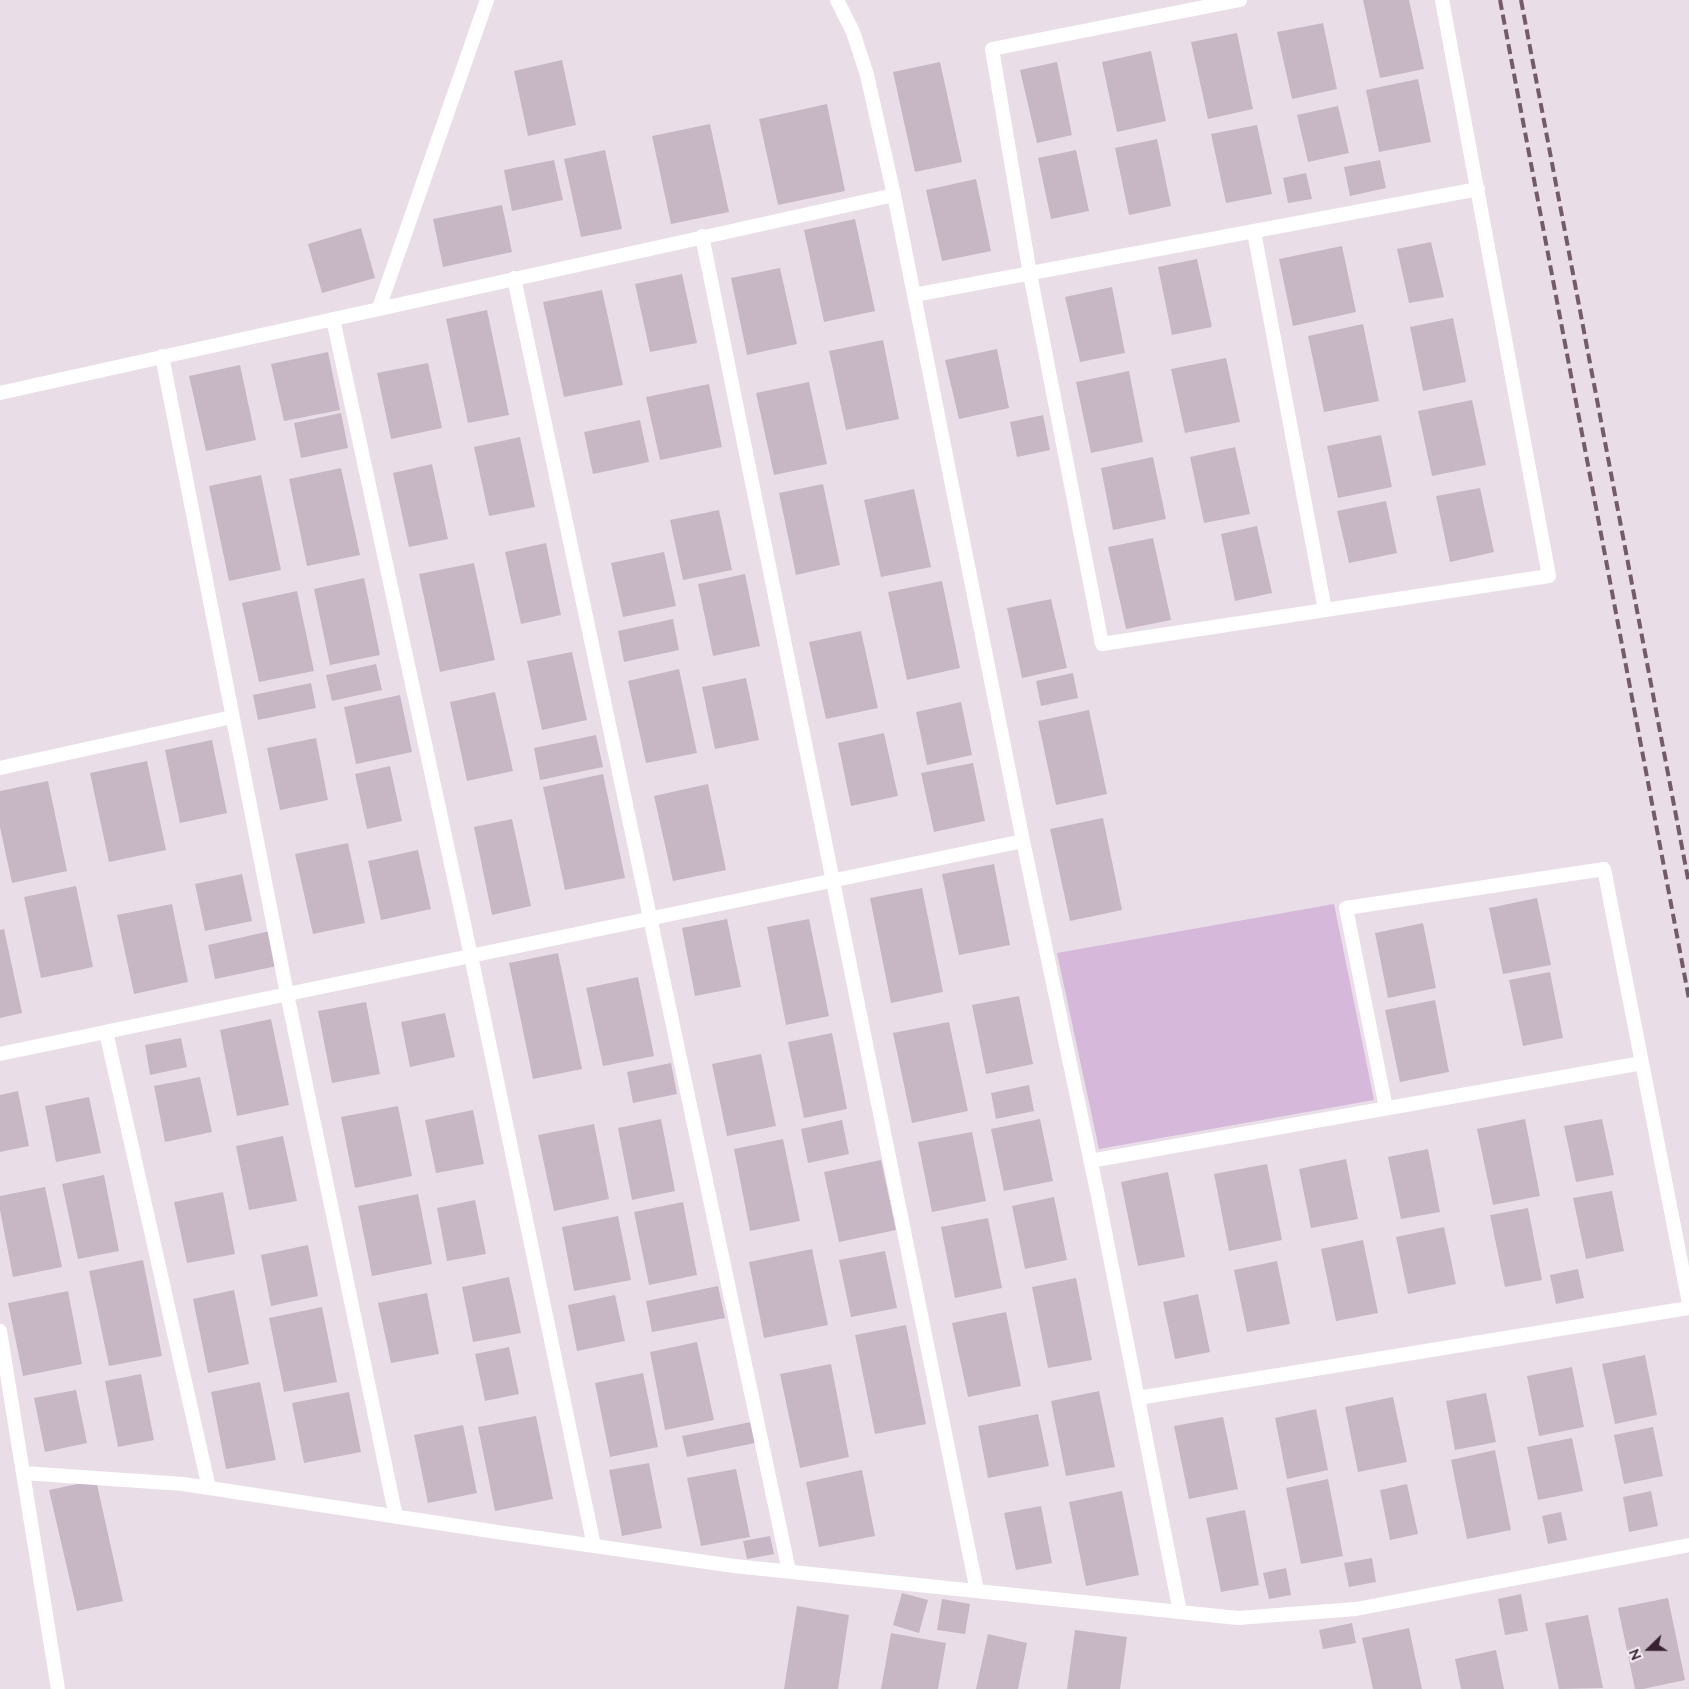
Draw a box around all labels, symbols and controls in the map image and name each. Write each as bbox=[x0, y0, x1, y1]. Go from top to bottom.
north arrow bbox=[1624, 1624, 1674, 1674]
text: N bbox=[1625, 1646, 1645, 1663]

